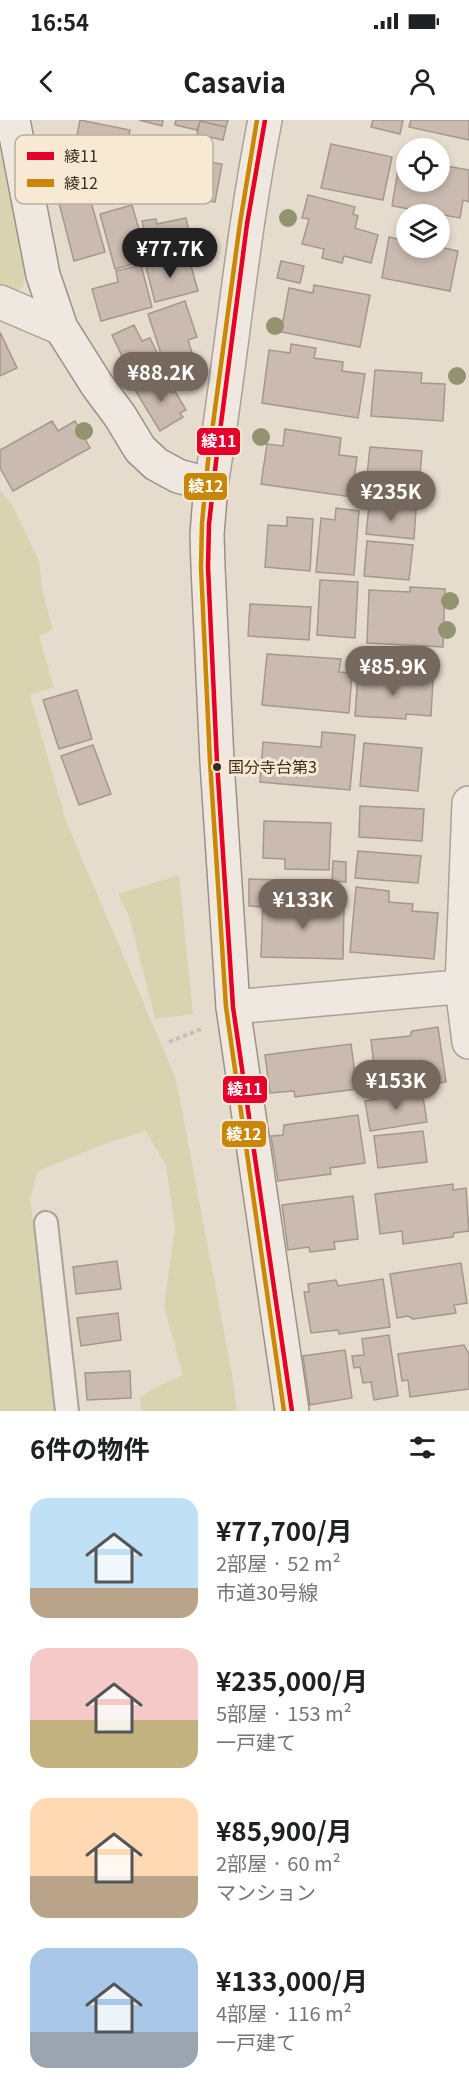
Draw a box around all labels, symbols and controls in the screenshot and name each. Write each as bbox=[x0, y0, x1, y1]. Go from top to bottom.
text: 16:54 bbox=[30, 5, 89, 37]
text: Casavia bbox=[183, 62, 286, 101]
icon: back bbox=[30, 65, 63, 98]
icon: person bbox=[406, 65, 439, 98]
legend bbox=[15, 135, 213, 204]
map controls bbox=[396, 138, 450, 258]
button: locate bbox=[396, 138, 450, 192]
text: 綾11 bbox=[64, 143, 98, 167]
text: 綾12 bbox=[64, 170, 98, 194]
button: layers bbox=[396, 204, 450, 258]
pin: ¥77.7K bbox=[121, 228, 219, 279]
text: ¥77.7K bbox=[136, 233, 204, 262]
pin: ¥88.2K bbox=[112, 352, 210, 403]
text: ¥88.2K bbox=[127, 357, 195, 386]
line badge: 綾11 bbox=[196, 427, 241, 456]
text: 綾11 bbox=[202, 428, 236, 452]
pin: ¥235K bbox=[349, 471, 433, 522]
line badge: 綾12 bbox=[183, 472, 228, 501]
text: 綾12 bbox=[189, 473, 223, 497]
text: ¥235K bbox=[361, 476, 421, 505]
pin: ¥85.9K bbox=[344, 646, 442, 697]
text: ¥85.9K bbox=[359, 651, 427, 680]
place label: 国分寺台第3 bbox=[228, 754, 317, 778]
marker: 国分寺台第3 bbox=[211, 761, 223, 773]
pin: ¥133K bbox=[261, 879, 345, 930]
text: ¥133K bbox=[273, 884, 333, 913]
pin: ¥153K bbox=[354, 1060, 438, 1111]
text: ¥153K bbox=[366, 1065, 426, 1094]
line badge: 綾11 bbox=[222, 1075, 268, 1104]
text: 綾11 bbox=[228, 1076, 262, 1100]
line badge: 綾12 bbox=[221, 1120, 267, 1148]
text: 綾12 bbox=[227, 1121, 261, 1145]
text: 6件の物件 bbox=[30, 1429, 149, 1466]
icon: filters bbox=[406, 1431, 439, 1464]
text: ¥77,700/月 bbox=[216, 1511, 353, 1548]
icon: home bbox=[78, 1522, 150, 1594]
text: 2部屋 · 52 m² bbox=[216, 1548, 341, 1577]
text: 市道30号線 bbox=[216, 1577, 318, 1606]
text: ¥235,000/月 bbox=[216, 1661, 368, 1698]
icon: home bbox=[78, 1672, 150, 1744]
text: 5部屋 · 153 m² bbox=[216, 1698, 352, 1727]
text: 一戸建て bbox=[216, 1727, 296, 1756]
text: ¥85,900/月 bbox=[216, 1811, 353, 1848]
icon: home bbox=[78, 1822, 150, 1894]
text: 2部屋 · 60 m² bbox=[216, 1848, 341, 1877]
text: マンション bbox=[216, 1877, 316, 1906]
text: ¥133,000/月 bbox=[216, 1961, 368, 1998]
icon: home bbox=[78, 1972, 150, 2044]
text: 4部屋 · 116 m² bbox=[216, 1998, 352, 2027]
text: 一戸建て bbox=[216, 2027, 296, 2056]

